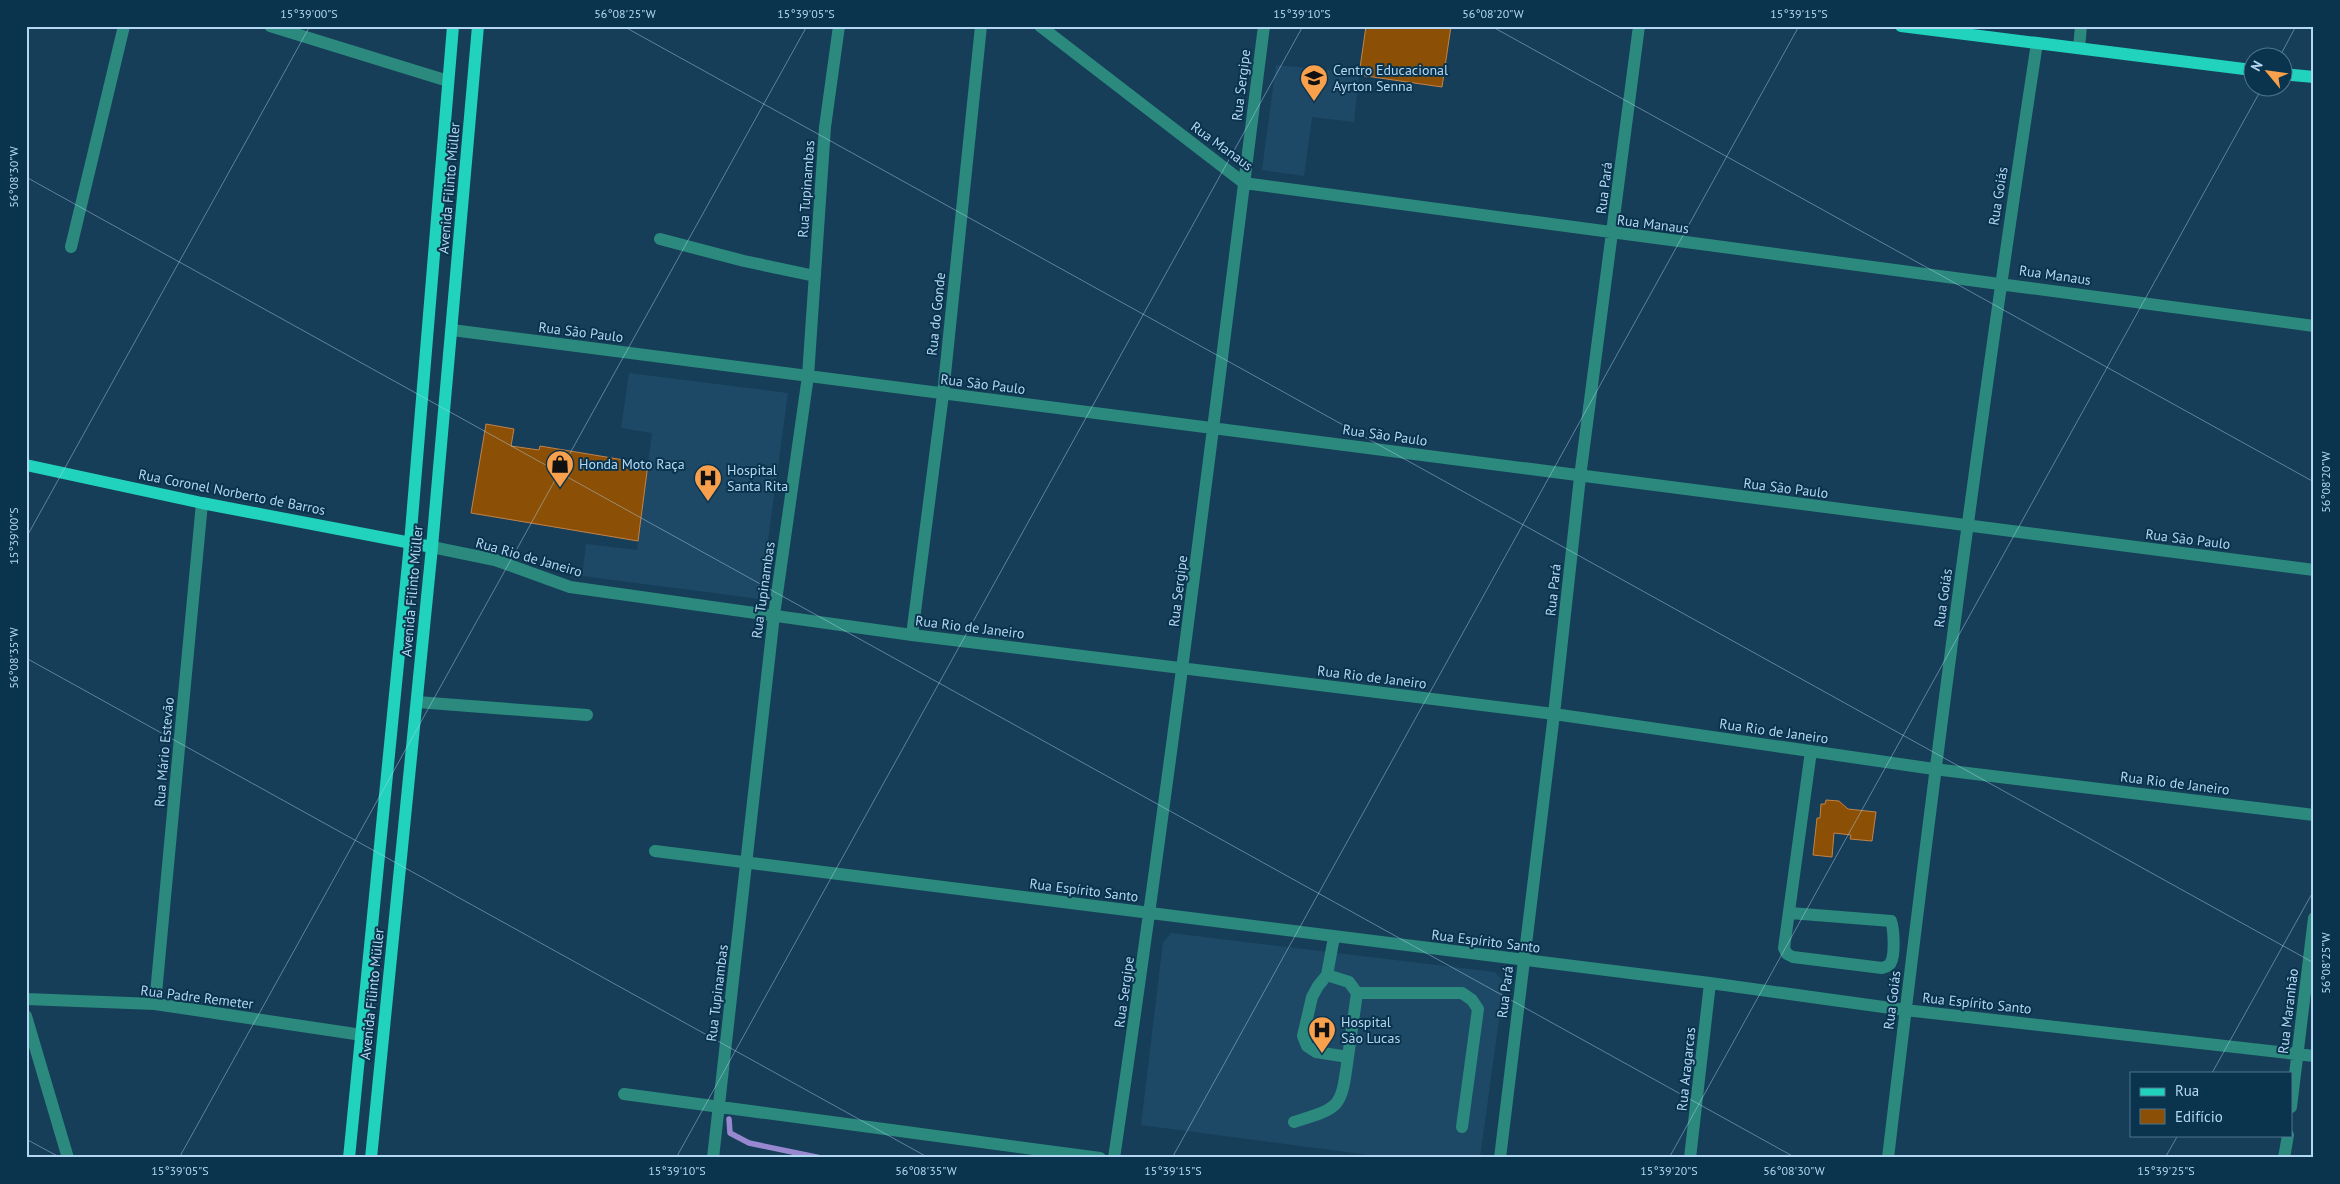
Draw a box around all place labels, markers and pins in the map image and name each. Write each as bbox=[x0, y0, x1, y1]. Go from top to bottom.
place label: Centro Educacional Ayrton Senna bbox=[1333, 61, 1448, 95]
school or university icon: Centro Educacional Ayrton Senna bbox=[1299, 63, 1329, 102]
shop icon: Honda Moto Raça bbox=[545, 449, 575, 488]
place label: Honda Moto Raça bbox=[579, 455, 685, 473]
place label: Hospital Santa Rita bbox=[727, 461, 788, 495]
hospital icon: Hospital Santa Rita bbox=[693, 463, 723, 502]
place label: Hospital São Lucas bbox=[1341, 1013, 1400, 1047]
hospital icon: Hospital São Lucas bbox=[1307, 1015, 1337, 1054]

